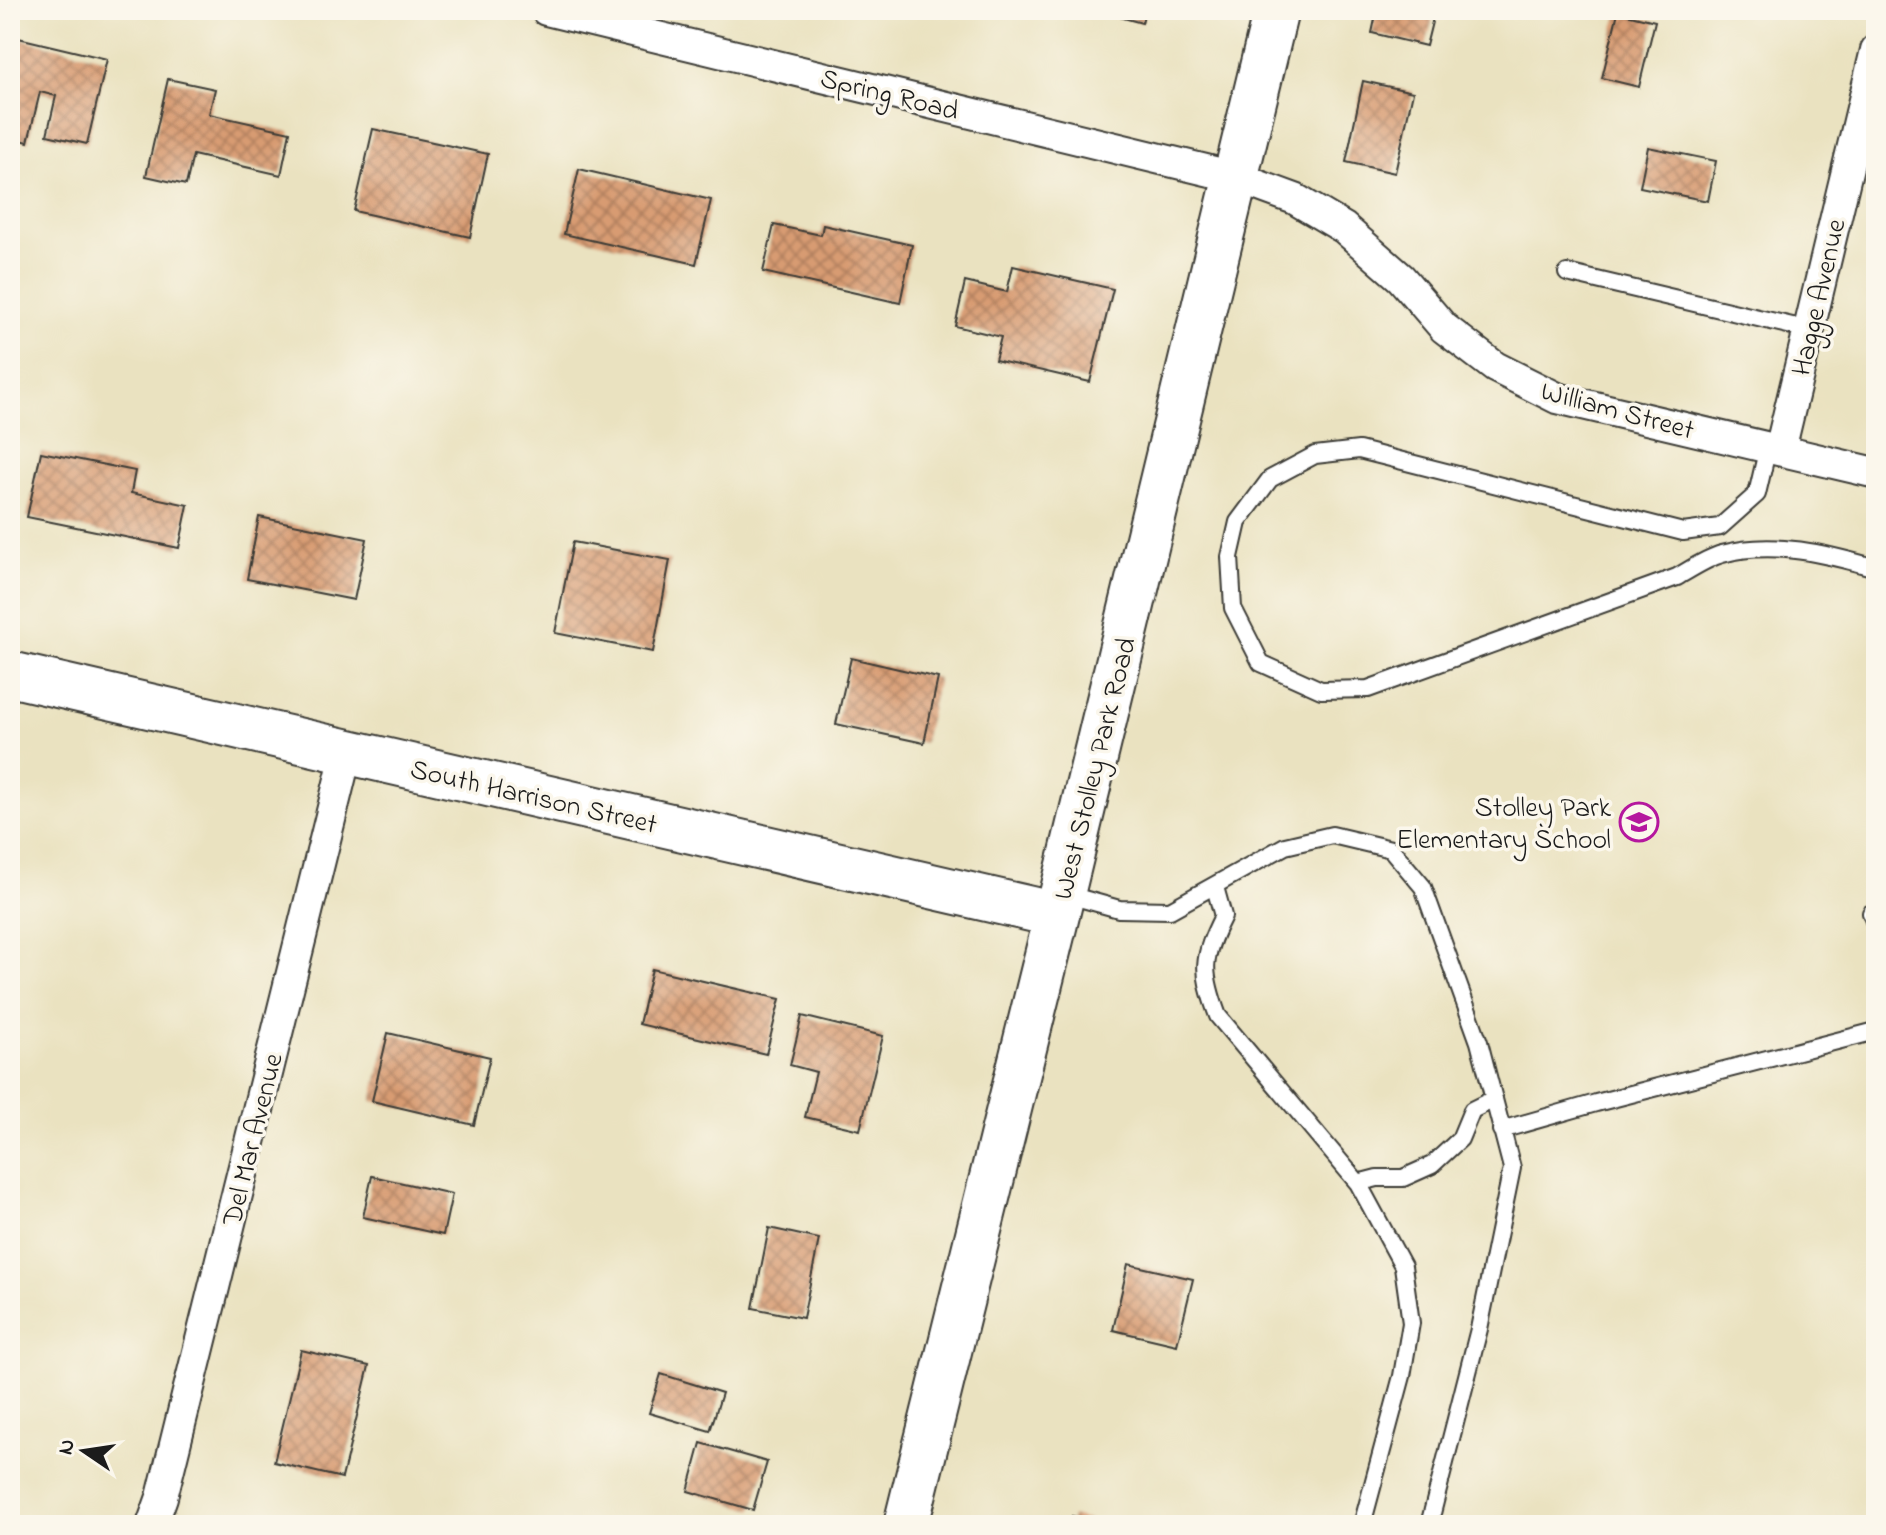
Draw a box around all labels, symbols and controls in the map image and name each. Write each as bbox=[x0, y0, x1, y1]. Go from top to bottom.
street label: Spring Road bbox=[816, 59, 963, 133]
street label: Hagge Avenue bbox=[1782, 215, 1858, 380]
street label: William Street bbox=[1536, 372, 1698, 452]
street label: West Stolley Park Road bbox=[1044, 633, 1149, 904]
street label: South Harrison Street bbox=[406, 750, 661, 847]
place label: Stolley Park Elementary School bbox=[1396, 789, 1612, 862]
school or university icon: Stolley Park Elementary School bbox=[1618, 801, 1660, 843]
street label: Del Mar Avenue bbox=[213, 1049, 296, 1231]
north arrow bbox=[44, 1411, 124, 1491]
text: N bbox=[50, 1436, 85, 1458]

